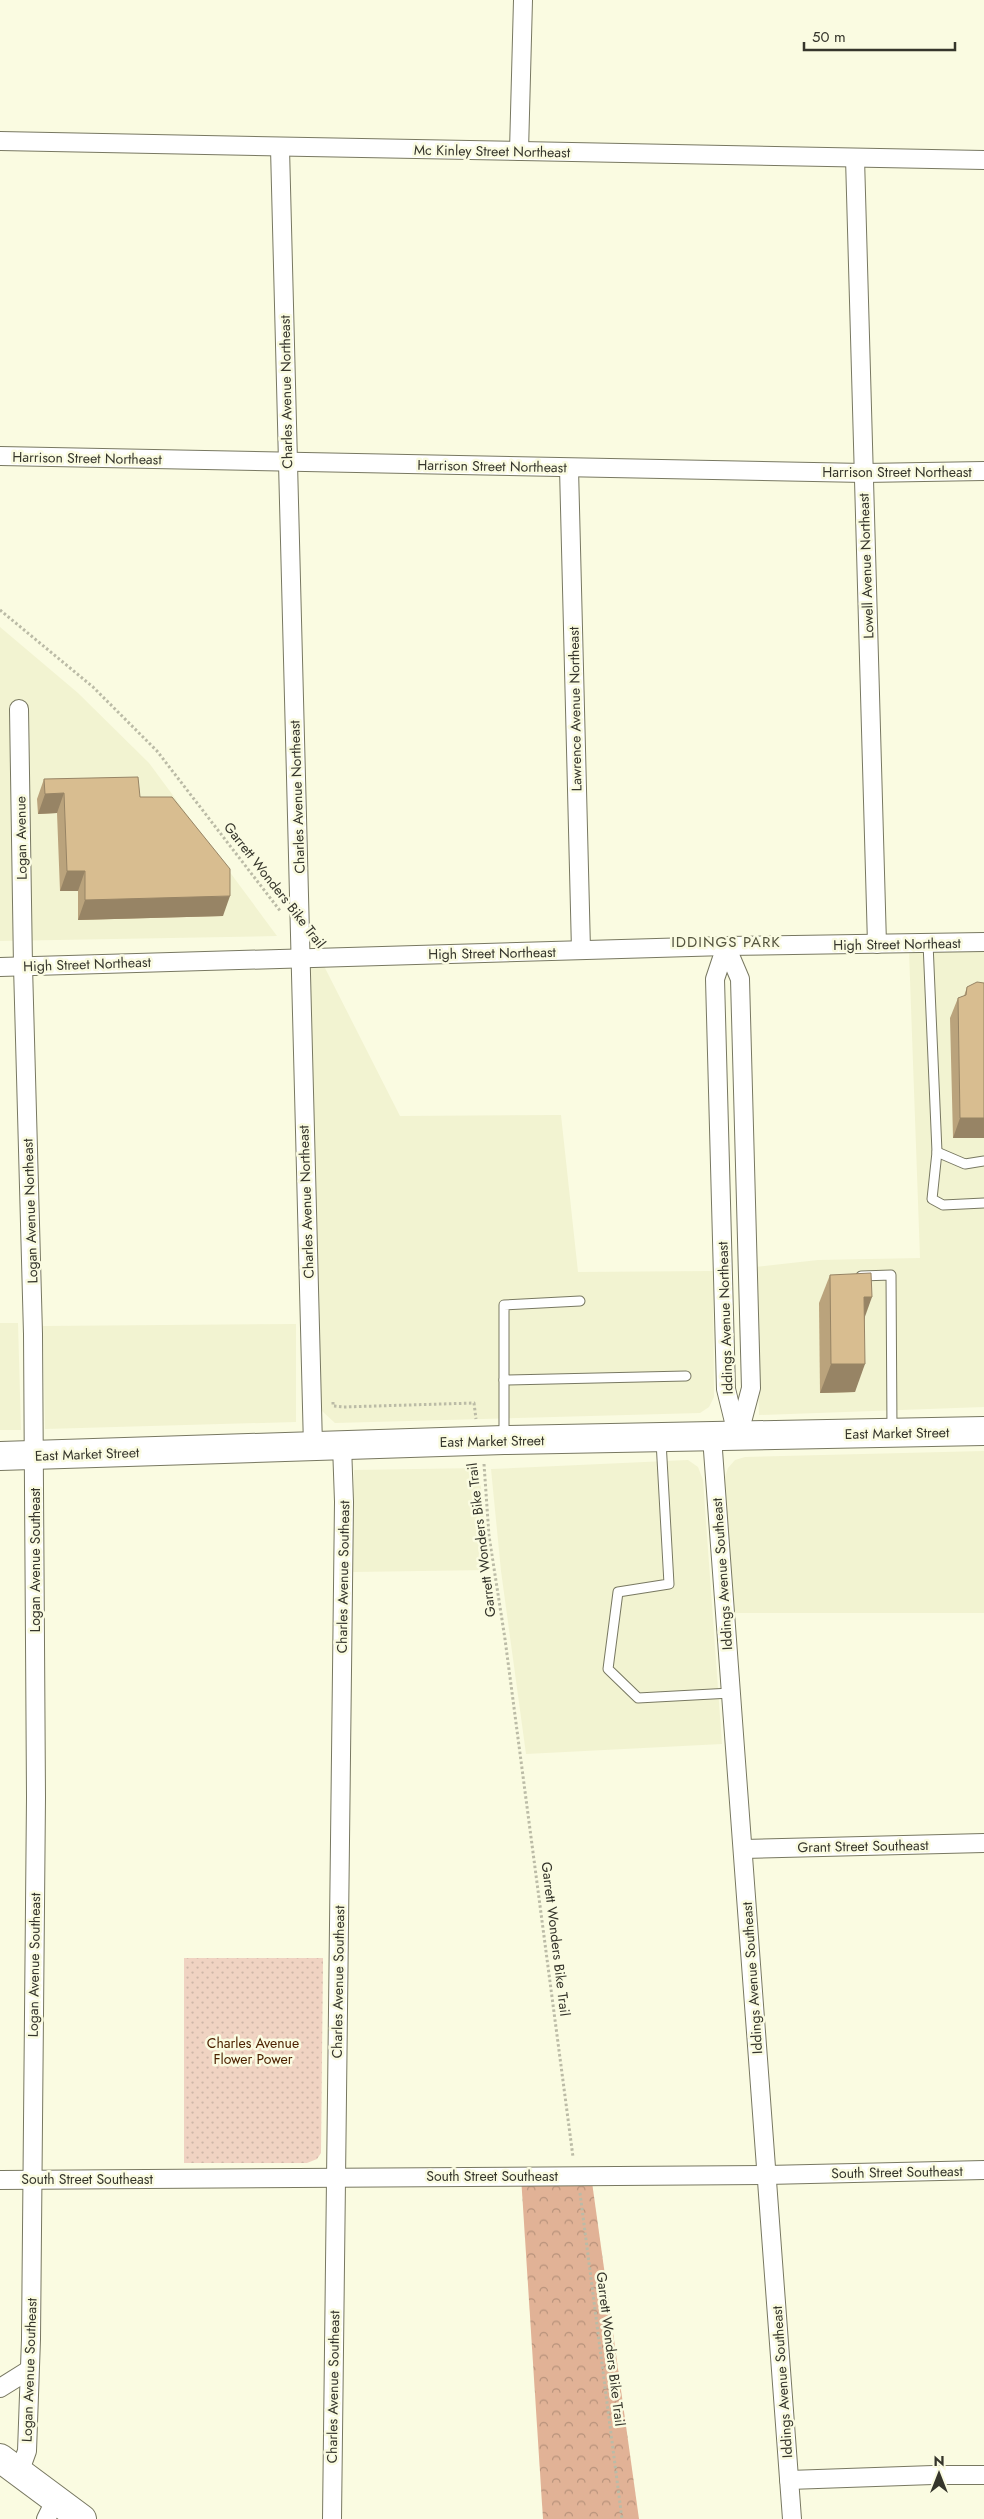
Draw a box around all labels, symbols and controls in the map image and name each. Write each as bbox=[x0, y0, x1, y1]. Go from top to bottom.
scale bar bbox=[804, 20, 955, 52]
text: 50 m bbox=[812, 26, 846, 48]
street label: Mc Kinley Street Northeast bbox=[414, 140, 571, 162]
street label: Charles Avenue Northeast bbox=[275, 314, 297, 469]
street label: Harrison Street Northeast bbox=[12, 447, 162, 469]
street label: Harrison Street Northeast bbox=[417, 455, 567, 477]
street label: Harrison Street Northeast bbox=[822, 462, 972, 482]
street label: Lowell Avenue Northeast bbox=[853, 492, 879, 639]
street label: Lawrence Avenue Northeast bbox=[564, 626, 586, 791]
street label: Charles Avenue Northeast bbox=[284, 719, 310, 874]
street label: Logan Avenue bbox=[10, 796, 32, 880]
street label: Garrett Wonders Bike Trail bbox=[219, 818, 331, 952]
district label: IDDINGS PARK bbox=[671, 931, 781, 953]
street label: High Street Northeast bbox=[833, 933, 962, 955]
street label: High Street Northeast bbox=[428, 942, 557, 964]
street label: High Street Northeast bbox=[23, 952, 152, 976]
street label: Charles Avenue Northeast bbox=[293, 1124, 319, 1279]
street label: Logan Avenue Northeast bbox=[17, 1138, 43, 1284]
street label: Iddings Avenue Northeast bbox=[712, 1241, 738, 1395]
street label: East Market Street bbox=[845, 1422, 950, 1444]
street label: East Market Street bbox=[440, 1430, 545, 1452]
street label: East Market Street bbox=[34, 1442, 140, 1466]
street label: Garrett Wonders Bike Trail bbox=[462, 1462, 500, 1618]
street label: Logan Avenue Southeast bbox=[25, 1487, 45, 1632]
street label: Iddings Avenue Southeast bbox=[707, 1497, 737, 1651]
street label: Charles Avenue Southeast bbox=[332, 1500, 354, 1654]
street label: Grant Street Southeast bbox=[797, 1835, 929, 1857]
street label: Garrett Wonders Bike Trail bbox=[537, 1861, 575, 2017]
street label: Logan Avenue Southeast bbox=[23, 1892, 45, 2037]
street label: Iddings Avenue Southeast bbox=[737, 1901, 767, 2055]
street label: Charles Avenue Southeast bbox=[327, 1905, 349, 2059]
park label: Charles Avenue Flower Power bbox=[207, 2033, 299, 2069]
street label: South Street Southeast bbox=[831, 2161, 964, 2183]
street label: South Street Southeast bbox=[426, 2166, 558, 2186]
street label: South Street Southeast bbox=[21, 2169, 153, 2189]
street label: Garrett Wonders Bike Trail bbox=[592, 2271, 630, 2427]
street label: Logan Avenue Southeast bbox=[16, 2297, 42, 2442]
street label: Iddings Avenue Southeast bbox=[767, 2305, 797, 2459]
street label: Charles Avenue Southeast bbox=[322, 2310, 344, 2464]
north arrow bbox=[914, 2449, 964, 2499]
text: N bbox=[933, 2451, 945, 2471]

